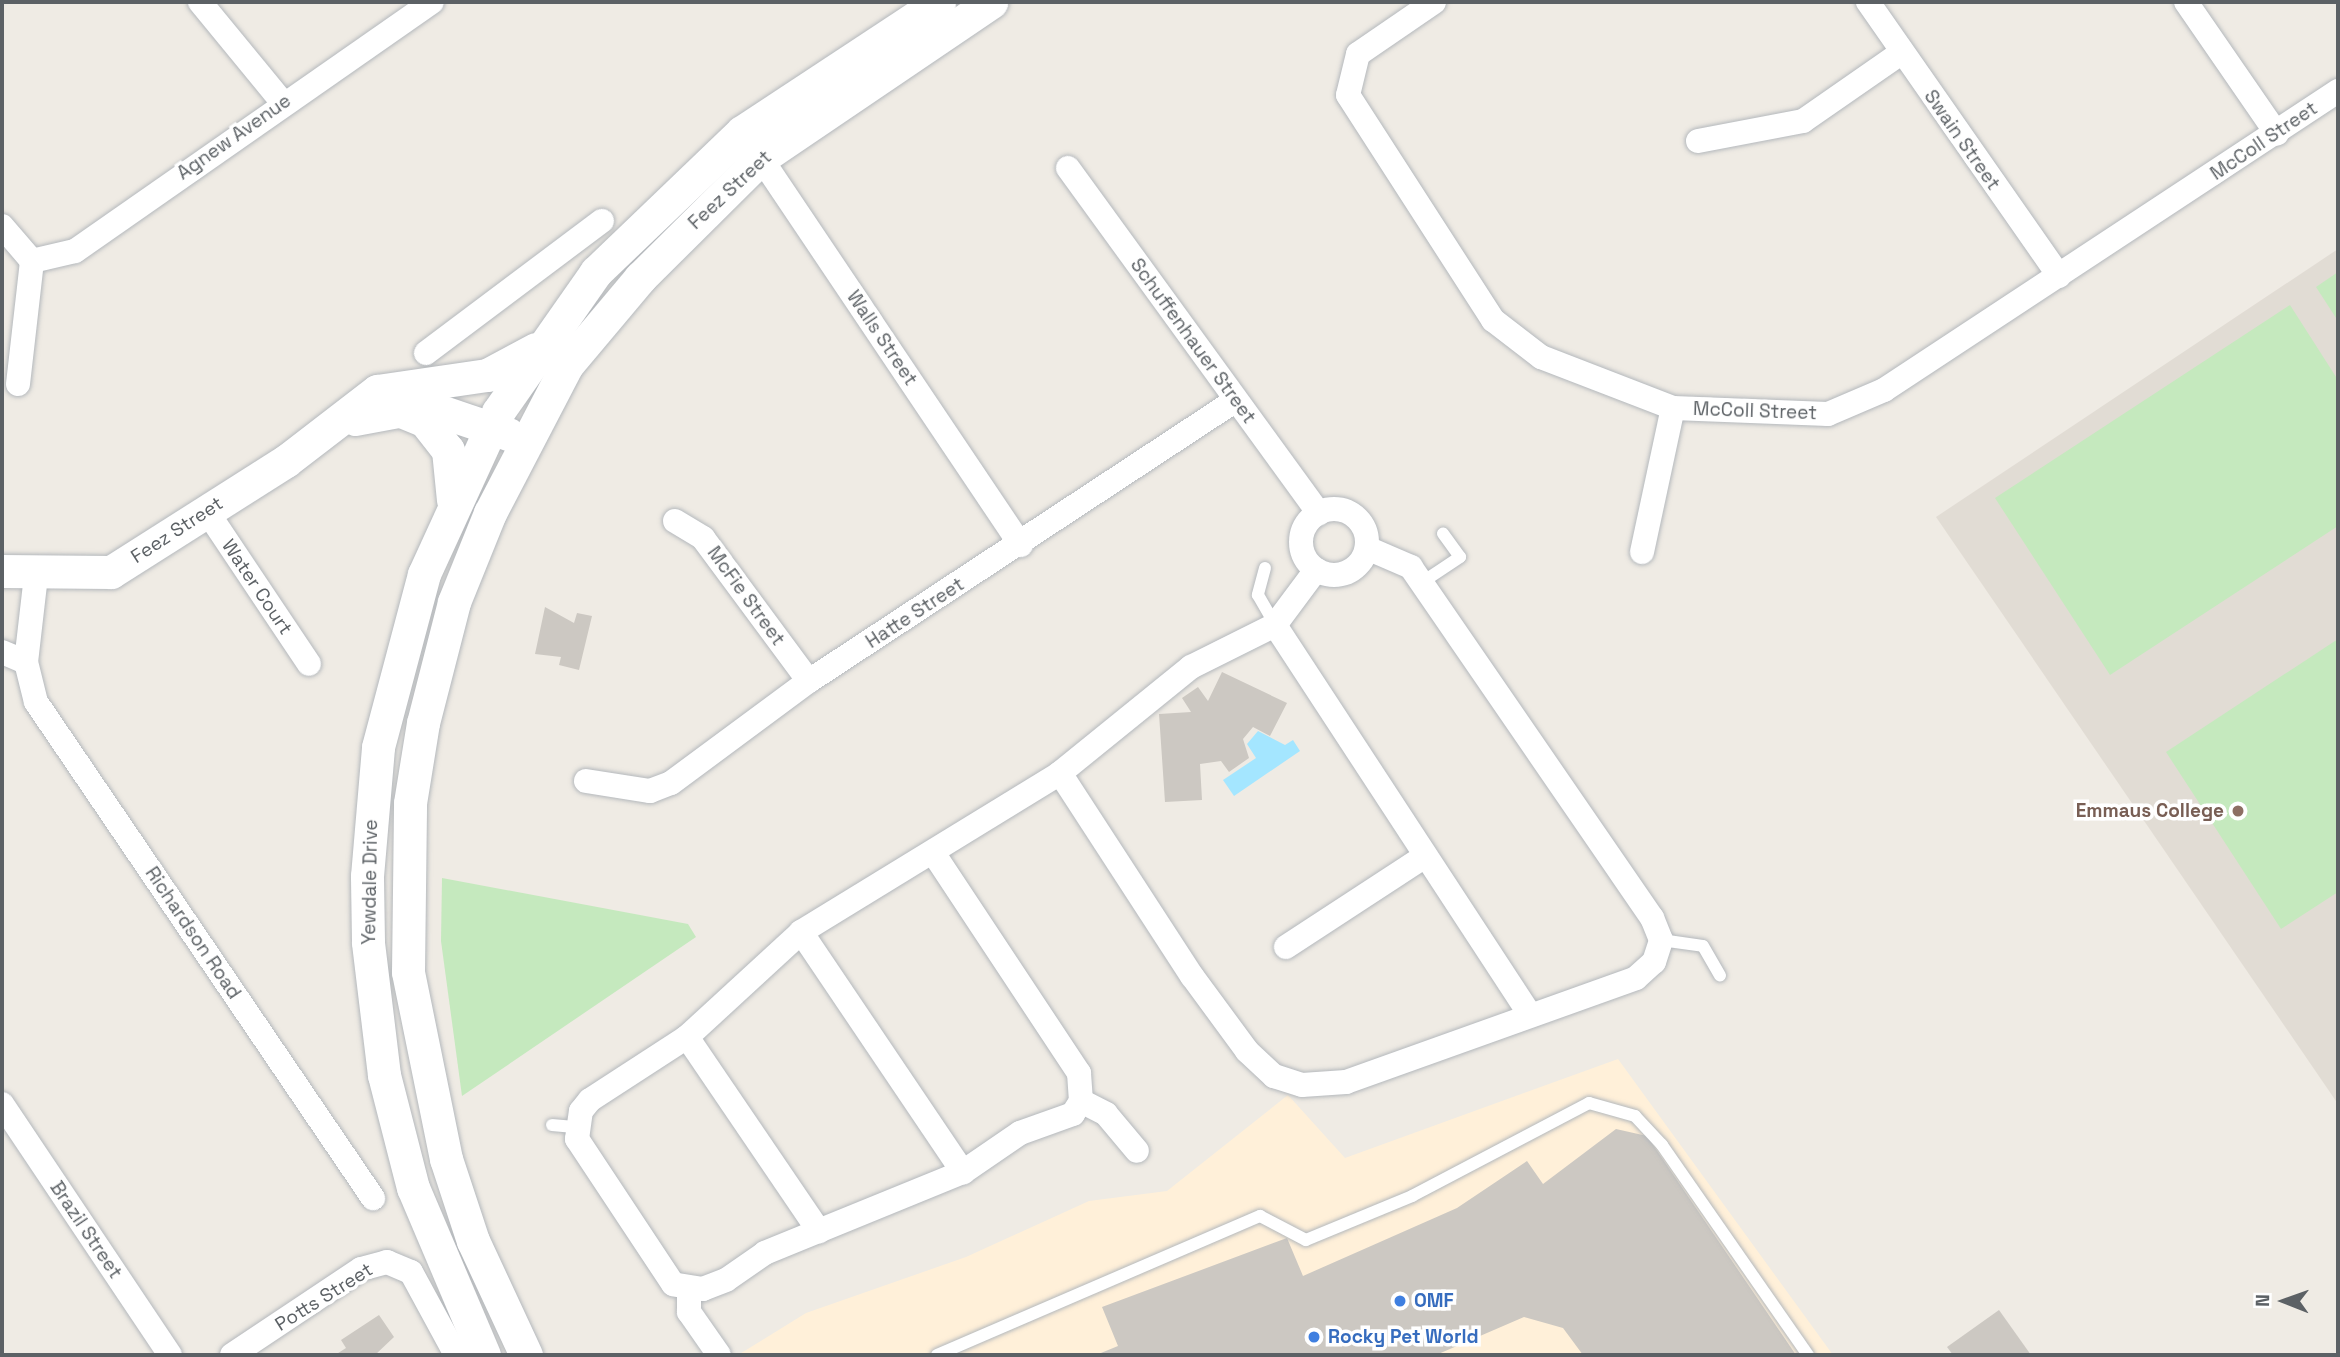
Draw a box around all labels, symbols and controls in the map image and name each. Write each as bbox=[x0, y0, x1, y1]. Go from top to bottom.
street label: Swain Street bbox=[1919, 86, 2005, 194]
street label: Agnew Avenue bbox=[173, 89, 295, 185]
street label: McColl Street bbox=[2206, 97, 2322, 185]
street label: Feez Street bbox=[684, 146, 776, 234]
street label: Schuffenhauer Street bbox=[1125, 254, 1261, 428]
street label: Walls Street bbox=[842, 286, 922, 390]
street label: McColl Street bbox=[1693, 397, 1817, 425]
street label: Feez Street bbox=[127, 492, 227, 568]
street label: Water Court bbox=[217, 535, 297, 639]
street label: McFie Street bbox=[702, 542, 790, 650]
street label: Hatte Street bbox=[862, 573, 968, 653]
place label: Emmaus College bbox=[2076, 800, 2224, 822]
marker: Emmaus College bbox=[2230, 803, 2246, 819]
street label: Yewdale Drive bbox=[358, 819, 382, 945]
street label: Richardson Road bbox=[140, 863, 246, 1003]
street label: Brazil Street bbox=[45, 1177, 127, 1283]
street label: Potts Street bbox=[271, 1258, 377, 1336]
north arrow bbox=[2249, 1266, 2319, 1336]
place label: OMF bbox=[1414, 1290, 1454, 1312]
marker: OMF bbox=[1392, 1293, 1408, 1309]
text: N bbox=[2250, 1294, 2275, 1307]
place label: Rocky Pet World bbox=[1328, 1326, 1479, 1348]
marker: Rocky Pet World bbox=[1306, 1329, 1322, 1345]

